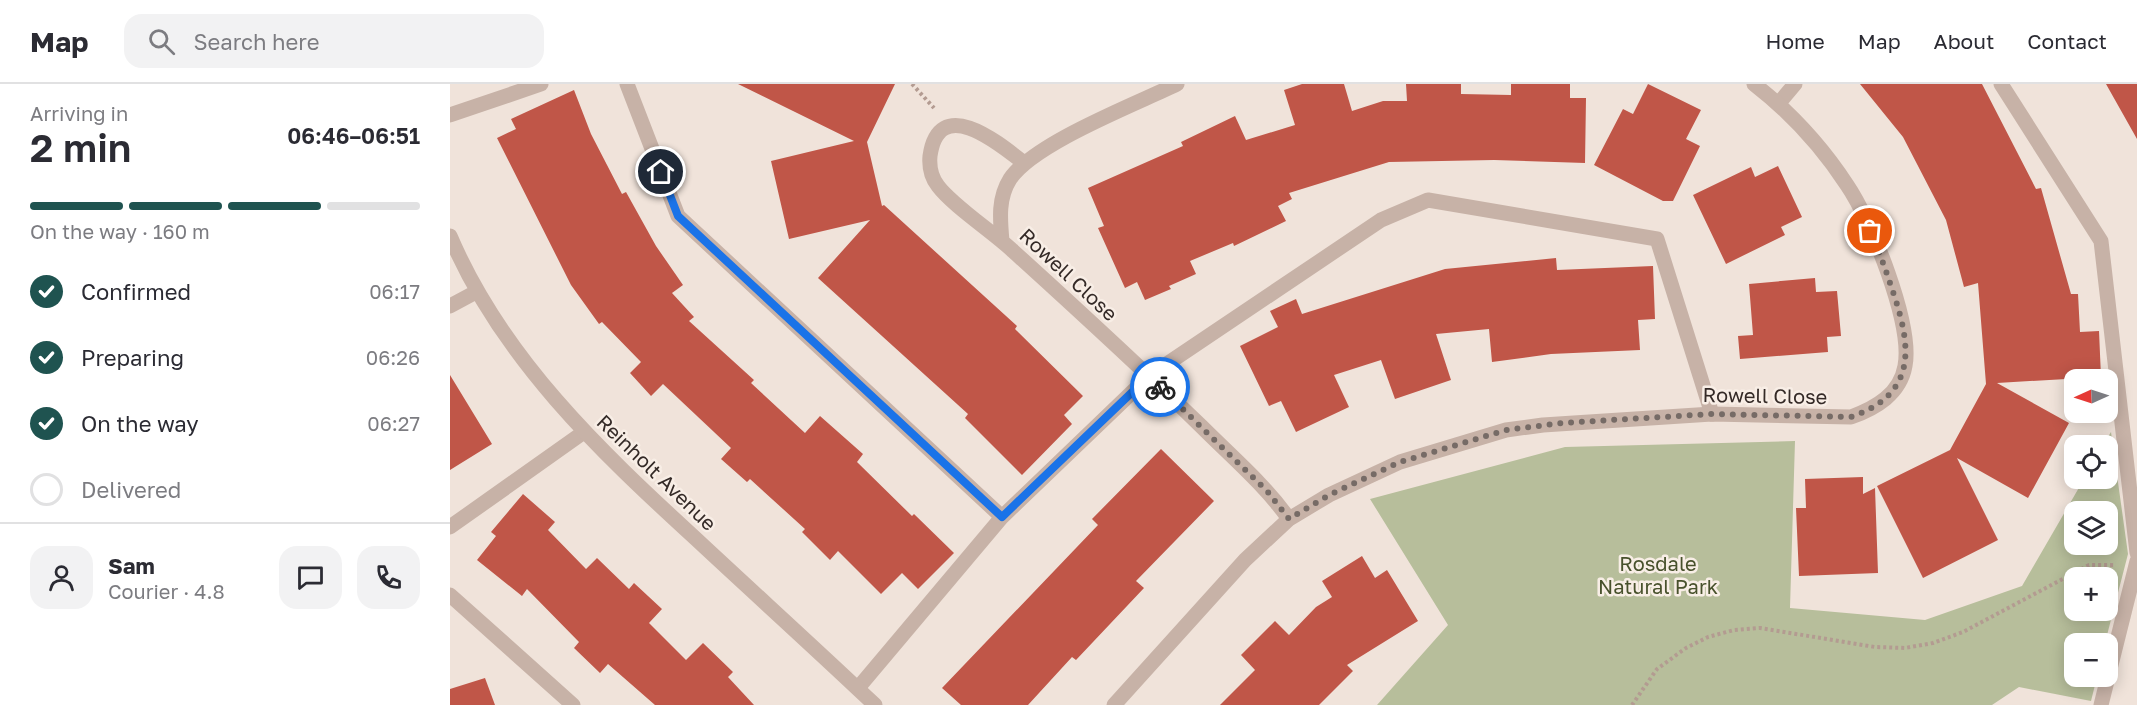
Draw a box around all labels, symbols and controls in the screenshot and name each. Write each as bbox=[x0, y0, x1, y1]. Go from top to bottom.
search box bbox=[124, 14, 544, 68]
text: Map bbox=[30, 25, 88, 58]
icon: search bbox=[145, 25, 178, 58]
text: Search here bbox=[193, 28, 319, 55]
text: Home bbox=[1765, 28, 1825, 54]
text: Map bbox=[1858, 28, 1901, 54]
text: About bbox=[1934, 28, 1994, 54]
text: Contact bbox=[2027, 28, 2107, 54]
text: Arriving in bbox=[30, 101, 128, 125]
text: 06:46–06:51 bbox=[287, 122, 420, 149]
text: 2 min bbox=[30, 124, 131, 171]
pin bbox=[635, 146, 686, 197]
icon: home bbox=[644, 155, 677, 188]
pin bbox=[1844, 205, 1895, 256]
icon: bag bbox=[1853, 214, 1886, 247]
text: On the way · 160 m bbox=[30, 219, 210, 243]
street label: Rowell Close bbox=[1015, 223, 1123, 325]
icon: check bbox=[30, 275, 63, 308]
text: Confirmed bbox=[81, 278, 191, 305]
text: 06:17 bbox=[369, 279, 420, 303]
icon: check bbox=[30, 341, 63, 374]
text: Preparing bbox=[81, 344, 184, 371]
text: 06:26 bbox=[366, 345, 420, 369]
courier bbox=[1130, 357, 1190, 417]
north arrow bbox=[2064, 369, 2118, 423]
map controls bbox=[2064, 369, 2118, 687]
icon: bike bbox=[1144, 371, 1177, 404]
street label: Rowell Close bbox=[1702, 382, 1828, 408]
icon: check bbox=[30, 407, 63, 440]
street label: Reinholt Avenue bbox=[592, 409, 722, 535]
text: On the way bbox=[81, 410, 199, 437]
text: 06:27 bbox=[367, 411, 420, 435]
button: locate bbox=[2064, 435, 2118, 489]
text: Delivered bbox=[81, 476, 181, 503]
button: layers bbox=[2064, 501, 2118, 555]
button: person bbox=[30, 546, 93, 609]
button: chat bbox=[279, 546, 342, 609]
button: phone bbox=[357, 546, 420, 609]
park label: Rosdale Natural Park bbox=[1598, 551, 1718, 598]
text: Sam bbox=[108, 552, 155, 579]
button: + bbox=[2064, 567, 2118, 621]
text: Courier · 4.8 bbox=[108, 579, 225, 603]
button: − bbox=[2064, 633, 2118, 687]

